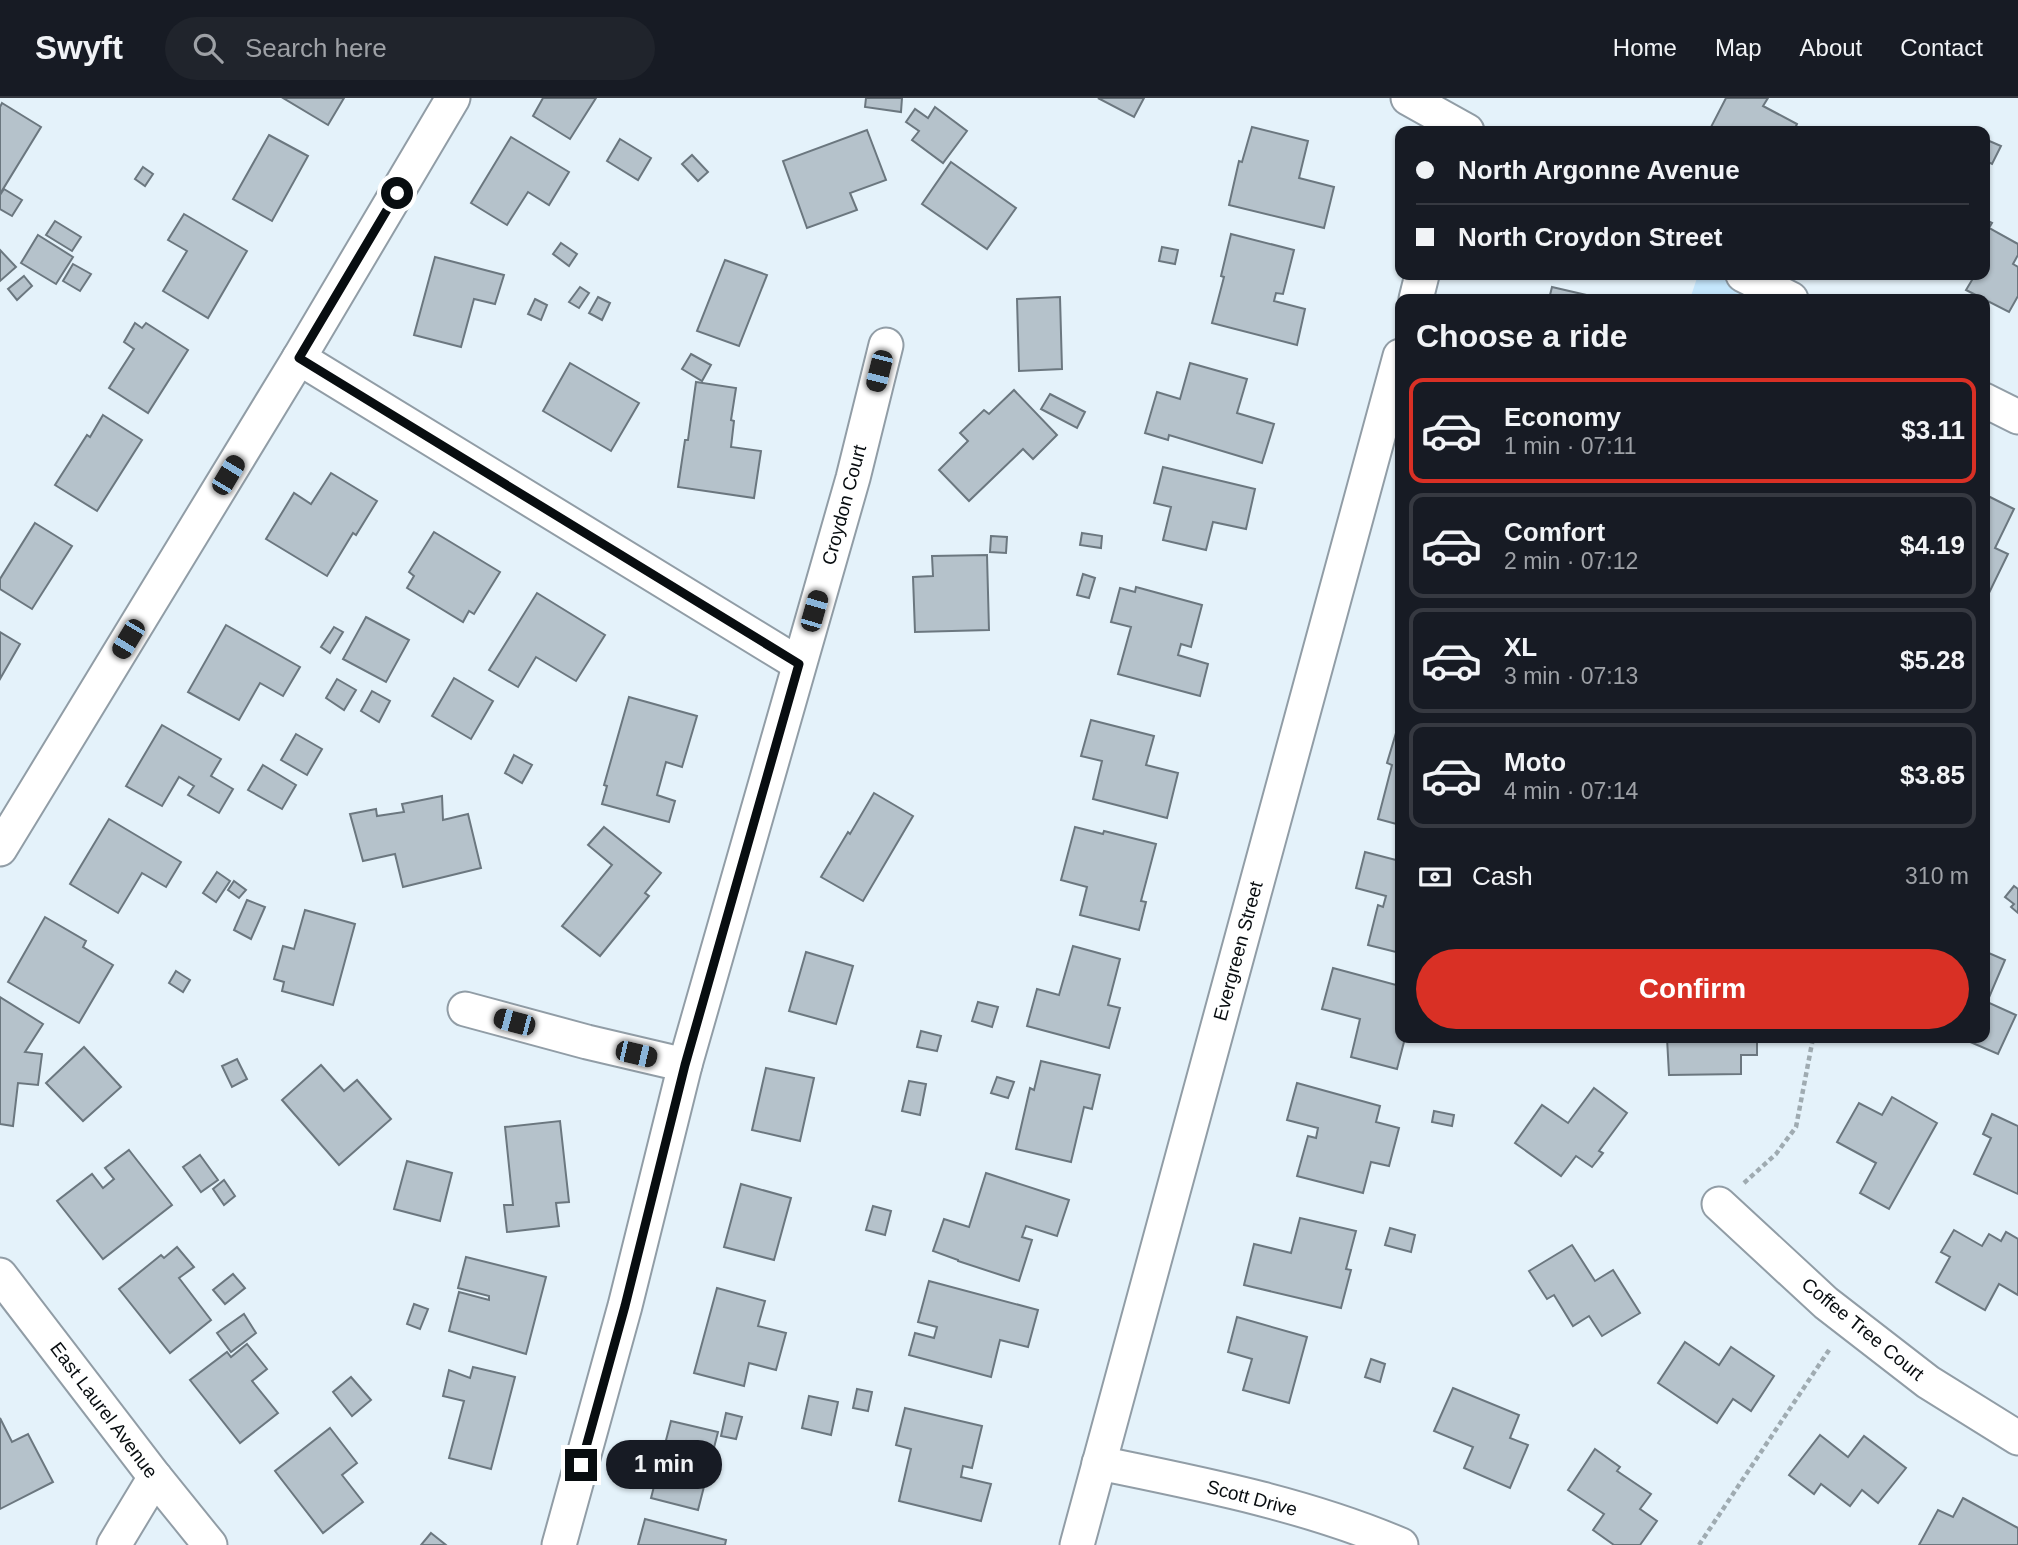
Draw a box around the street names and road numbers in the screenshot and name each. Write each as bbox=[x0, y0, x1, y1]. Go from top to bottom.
street label: Croydon Court bbox=[818, 442, 870, 567]
street label: Evergreen Street bbox=[1209, 878, 1267, 1023]
street label: Coffee Tree Court bbox=[1798, 1273, 1929, 1385]
street label: East Laurel Avenue bbox=[46, 1338, 162, 1482]
street label: Scott Drive bbox=[1204, 1476, 1300, 1520]

